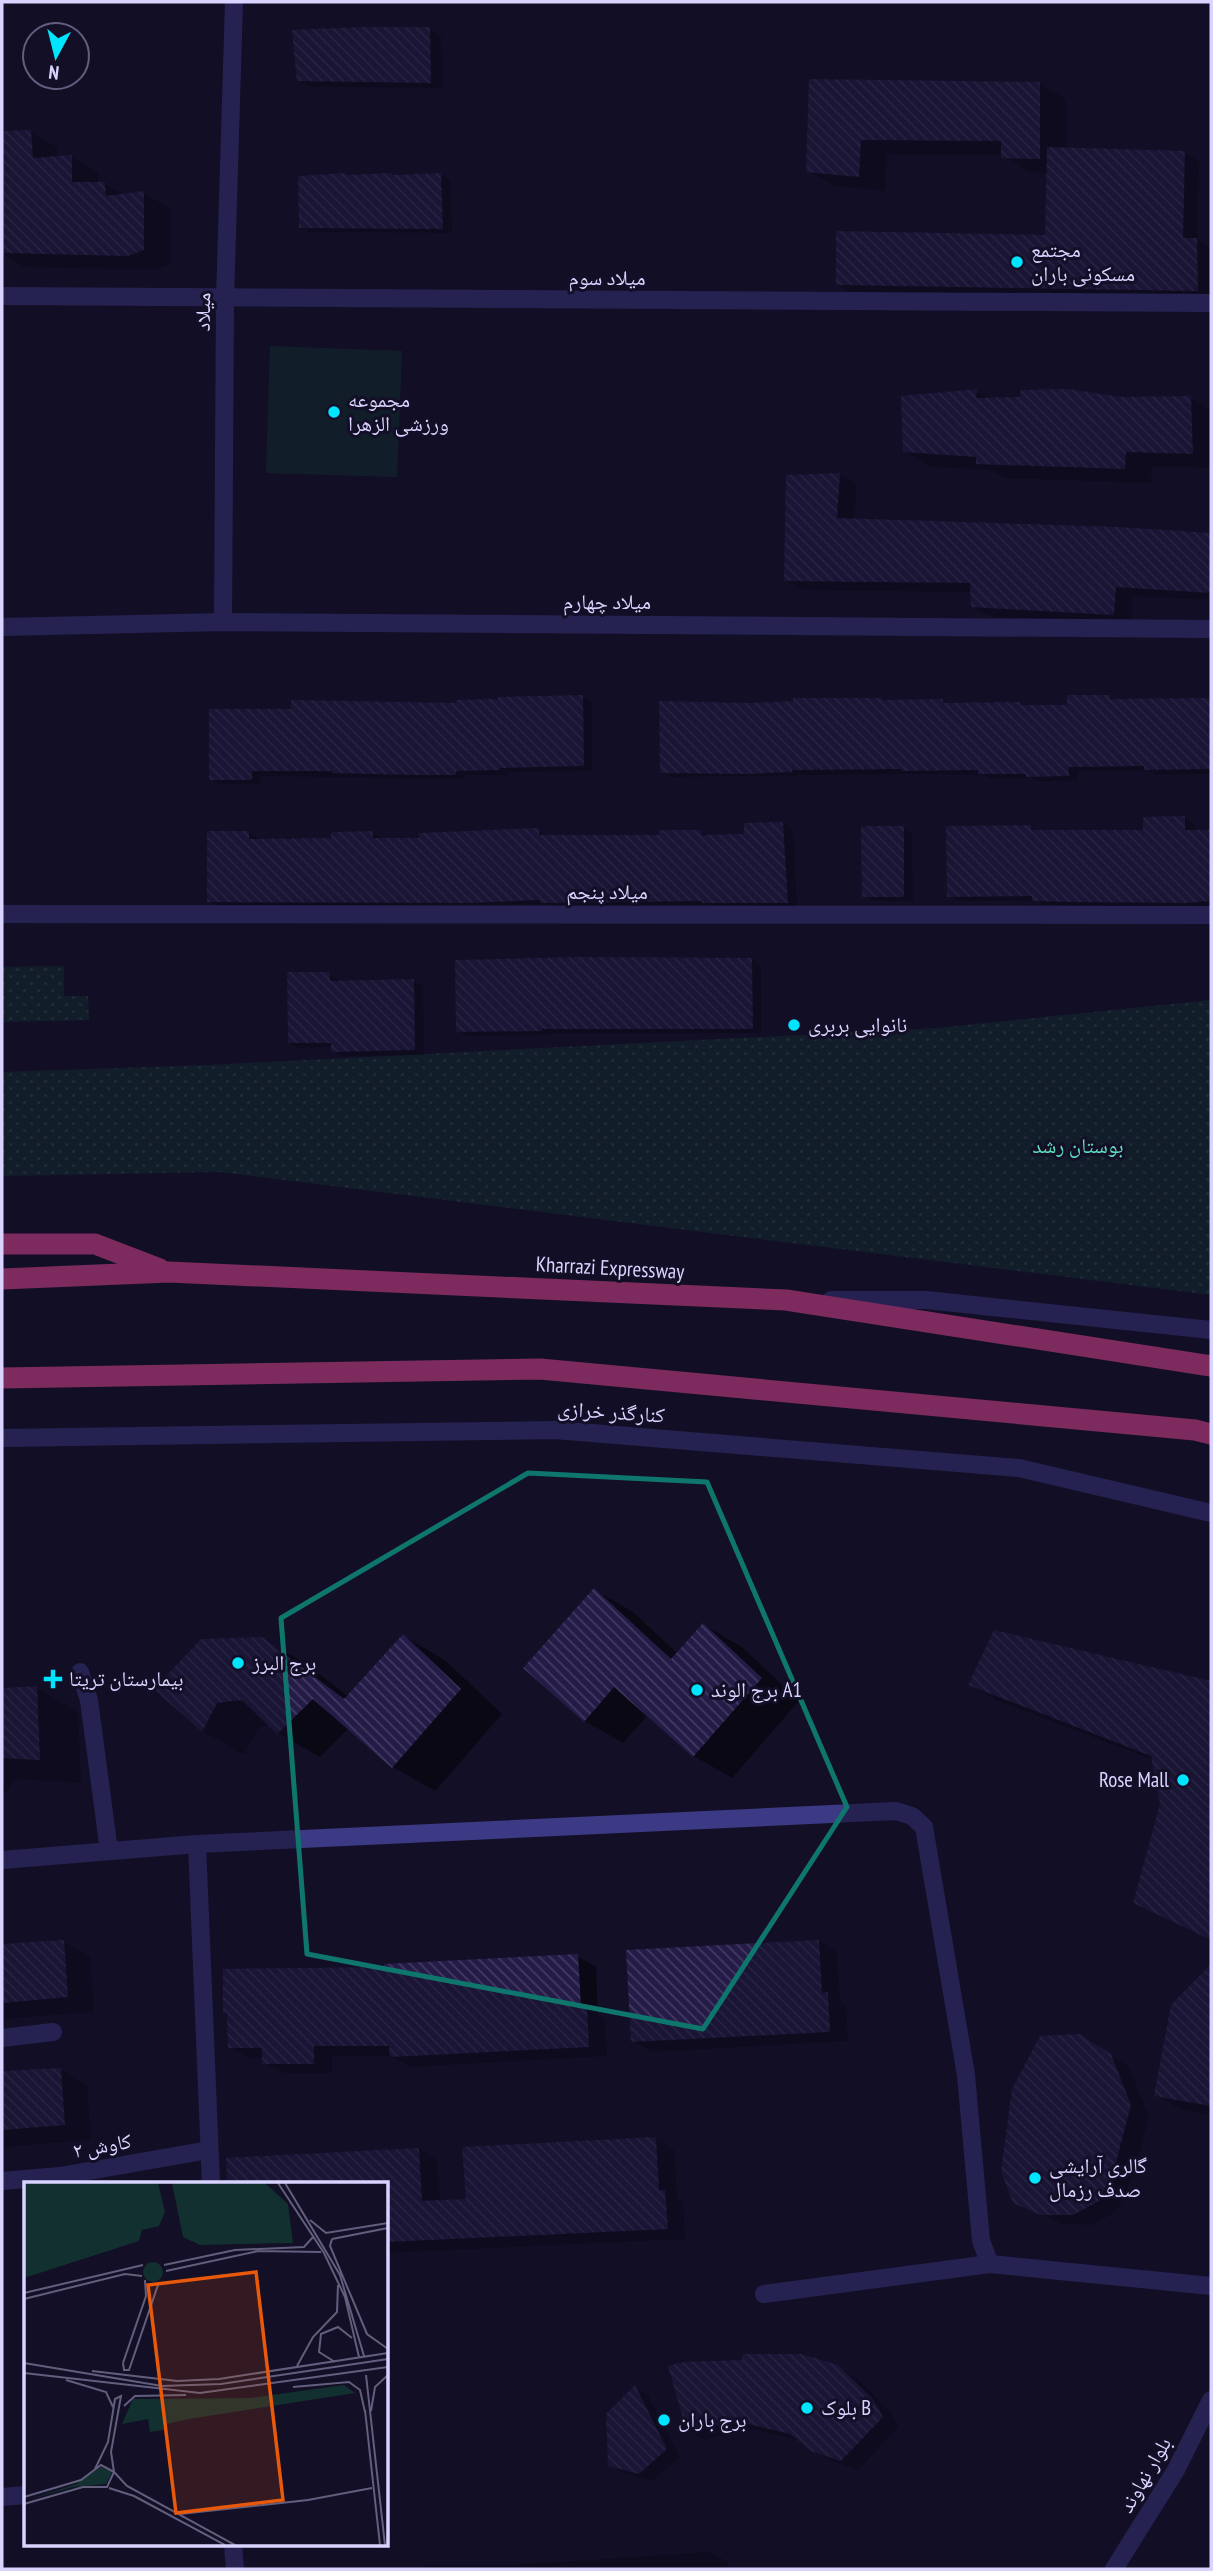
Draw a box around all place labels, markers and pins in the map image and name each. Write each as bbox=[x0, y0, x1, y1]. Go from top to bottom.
place label: مجتمع مسکونی باران bbox=[1031, 236, 1135, 287]
marker: مجتمع مسکونی باران bbox=[1009, 254, 1025, 270]
place label: مجموعه ورزشی الزهرا bbox=[348, 386, 449, 437]
marker: مجموعه ورزشی الزهرا bbox=[326, 404, 342, 420]
place label: نانوایی بربری bbox=[808, 1011, 907, 1038]
marker: نانوایی بربری bbox=[786, 1017, 802, 1033]
place label: برج البرز bbox=[251, 1649, 316, 1676]
marker: برج البرز bbox=[230, 1655, 246, 1671]
place label: بیمارستان تریتا bbox=[69, 1665, 184, 1692]
marker: بیمارستان تریتا bbox=[43, 1669, 63, 1689]
place label: برج الوند A1 bbox=[711, 1676, 802, 1703]
marker: برج الوند A1 bbox=[689, 1682, 705, 1698]
place label: Rose Mall bbox=[1099, 1766, 1169, 1793]
marker: Rose Mall bbox=[1175, 1772, 1191, 1788]
place label: گالری آرایشی صدف رزمال bbox=[1049, 2152, 1147, 2203]
marker: گالری آرایشی صدف رزمال bbox=[1027, 2170, 1043, 2186]
place label: بلوک B bbox=[821, 2394, 871, 2421]
marker: بلوک B bbox=[799, 2400, 815, 2416]
place label: برج باران bbox=[678, 2406, 747, 2433]
marker: برج باران bbox=[656, 2412, 672, 2428]

